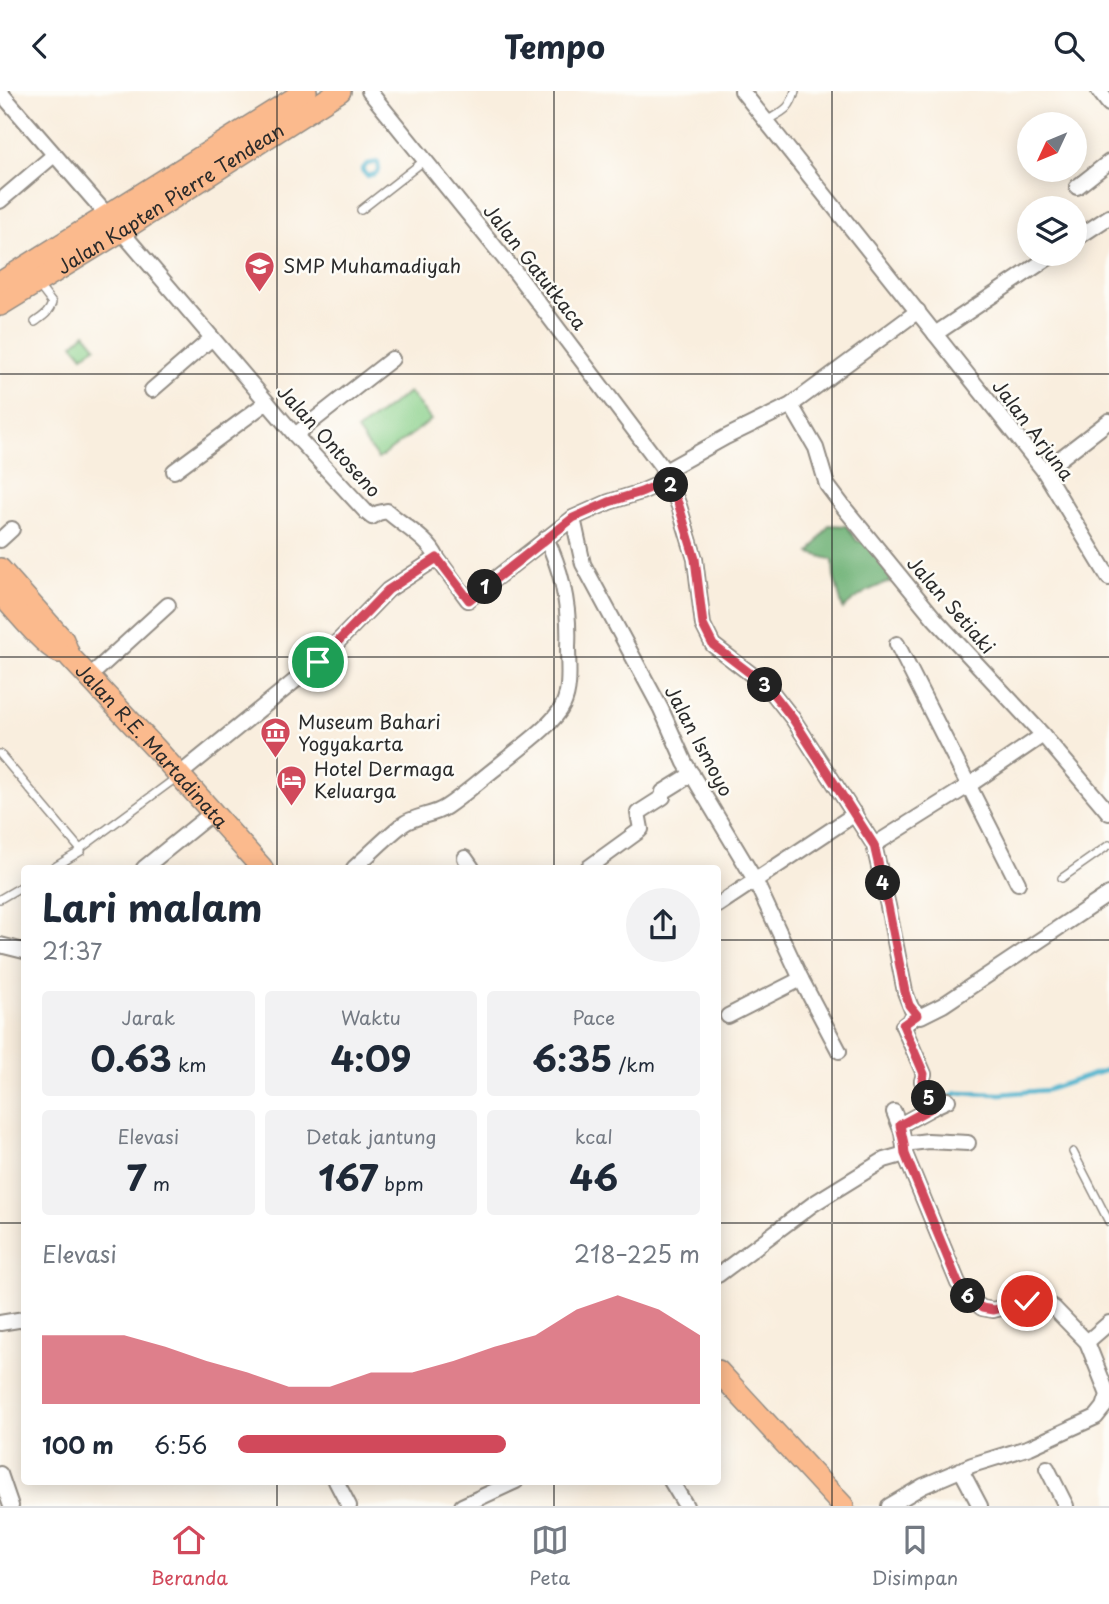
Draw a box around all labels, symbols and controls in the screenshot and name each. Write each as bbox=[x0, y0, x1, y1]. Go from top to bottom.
text: Tempo bbox=[504, 22, 605, 70]
icon: back bbox=[21, 27, 59, 65]
icon: search bbox=[1050, 27, 1088, 65]
north arrow bbox=[1017, 112, 1087, 182]
map controls bbox=[1017, 112, 1087, 266]
street label: Jalan Kapten Pierre Tendean bbox=[51, 115, 289, 280]
button: layers bbox=[1017, 196, 1087, 266]
street label: Jalan Gatutkaca bbox=[478, 197, 594, 335]
school or university icon: SMP Muhamadiyah bbox=[243, 249, 277, 293]
place label: SMP Muhamadiyah bbox=[283, 251, 461, 279]
street label: Jalan Arjuna bbox=[987, 373, 1081, 486]
street label: Jalan Ontoseno bbox=[271, 378, 388, 503]
pin: 2 bbox=[654, 467, 688, 503]
text: 2 bbox=[664, 470, 677, 498]
street label: Jalan Setiaki bbox=[901, 549, 1002, 659]
pin: 1 bbox=[468, 569, 503, 605]
text: 1 bbox=[480, 572, 489, 600]
pin bbox=[288, 632, 348, 692]
icon: arrive bbox=[299, 643, 337, 681]
street label: Jalan R.E. Martadinata bbox=[70, 656, 235, 834]
pin: 3 bbox=[748, 667, 782, 703]
text: 3 bbox=[758, 670, 771, 698]
street label: Jalan Ismoyo bbox=[659, 680, 741, 801]
place label: Museum Bahari Yogyakarta bbox=[298, 707, 441, 757]
museum icon: Museum Bahari Yogyakarta bbox=[258, 716, 292, 760]
place label: Hotel Dermaga Keluarga bbox=[314, 754, 454, 804]
hotel icon: Hotel Dermaga Keluarga bbox=[274, 763, 308, 807]
pin: 4 bbox=[866, 865, 900, 901]
text: 4 bbox=[876, 868, 889, 896]
text: Lari malam bbox=[42, 878, 263, 935]
button: share bbox=[626, 888, 700, 962]
text: 21:37 bbox=[42, 933, 102, 968]
text: Jarak bbox=[121, 1003, 175, 1031]
text: Waktu bbox=[341, 1003, 401, 1031]
text: Pace bbox=[572, 1003, 615, 1031]
text: 0.63 bbox=[90, 1031, 172, 1084]
text: 4:09 bbox=[331, 1031, 411, 1084]
text: 6:35 bbox=[532, 1031, 612, 1084]
text: km bbox=[172, 1050, 206, 1078]
text: /km bbox=[612, 1050, 655, 1078]
pin: 5 bbox=[912, 1081, 946, 1115]
text: 5 bbox=[922, 1083, 935, 1111]
text: Elevasi bbox=[117, 1122, 179, 1150]
text: Detak jantung bbox=[306, 1122, 436, 1150]
text: kcal bbox=[575, 1122, 613, 1150]
text: 7 bbox=[127, 1150, 147, 1203]
text: 167 bbox=[318, 1150, 378, 1203]
text: 46 bbox=[569, 1150, 618, 1203]
text: m bbox=[147, 1169, 170, 1197]
text: bpm bbox=[378, 1169, 424, 1197]
text: Elevasi bbox=[42, 1236, 117, 1271]
text: 218–225 m bbox=[574, 1236, 700, 1271]
pin bbox=[997, 1271, 1057, 1331]
pin: 6 bbox=[950, 1279, 986, 1313]
text: 6 bbox=[961, 1281, 974, 1309]
icon: check bbox=[1008, 1282, 1046, 1320]
text: 100 m bbox=[42, 1427, 114, 1462]
text: 6:56 bbox=[154, 1427, 207, 1462]
tab: Beranda bbox=[151, 1521, 228, 1591]
tab: Peta bbox=[529, 1521, 570, 1591]
tab: Disimpan bbox=[872, 1521, 958, 1591]

